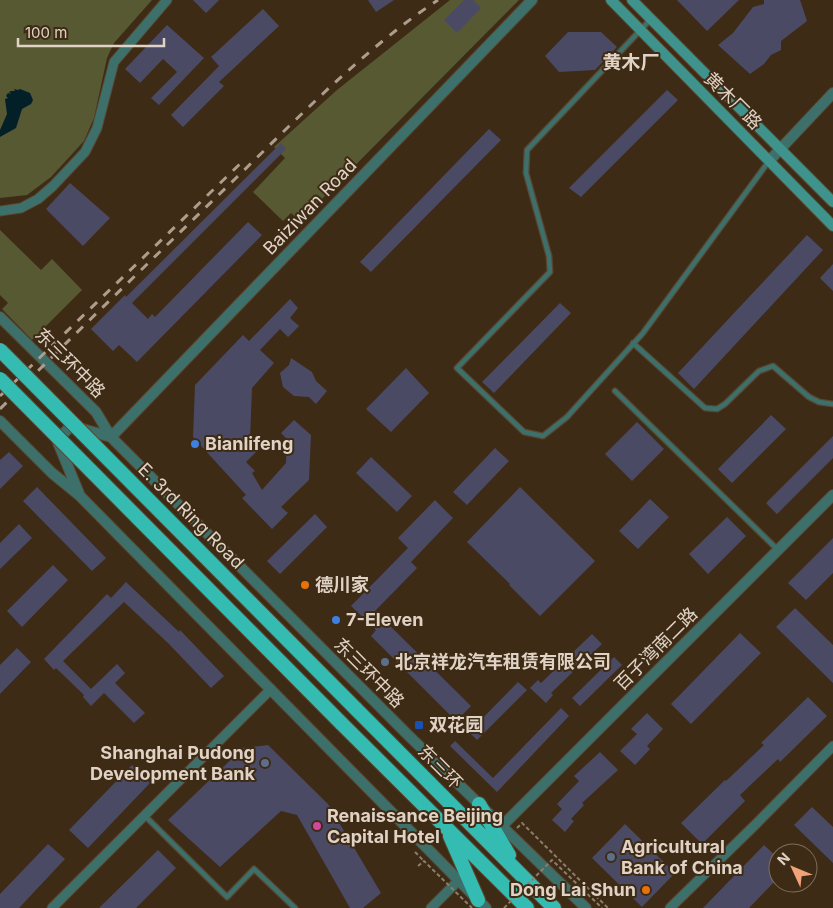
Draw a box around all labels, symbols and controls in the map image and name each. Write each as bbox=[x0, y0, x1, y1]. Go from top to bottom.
scale bar bbox=[18, 15, 164, 47]
text: 100 m bbox=[25, 23, 67, 42]
district label: 黄木厂 bbox=[602, 51, 660, 74]
street label: 黄木厂路 bbox=[700, 68, 766, 134]
street label: Baiziwan Road bbox=[259, 155, 360, 259]
street label: 东三环中路 bbox=[31, 323, 110, 402]
place label: Bianlifeng bbox=[205, 433, 293, 454]
marker: Bianlifeng bbox=[189, 438, 201, 450]
street label: E. 3rd Ring Road bbox=[134, 458, 249, 573]
place label: 德川家 bbox=[315, 574, 369, 595]
marker: 德川家 bbox=[299, 579, 311, 591]
street label: 百子湾南二路 bbox=[610, 603, 701, 694]
place label: 7-Eleven bbox=[346, 609, 424, 630]
marker: 7-Eleven bbox=[330, 614, 342, 626]
street label: 东三环中路 bbox=[330, 633, 409, 712]
place label: 北京祥龙汽车租赁有限公司 bbox=[395, 651, 611, 672]
marker: 北京祥龙汽车租赁有限公司 bbox=[379, 656, 391, 668]
place label: 双花园 bbox=[429, 714, 483, 735]
marker: 双花园 bbox=[413, 719, 425, 731]
street label: 东三环 bbox=[414, 740, 467, 793]
place label: Shanghai Pudong Development Bank bbox=[90, 742, 256, 784]
marker: Shanghai Pudong Development Bank bbox=[259, 757, 271, 769]
place label: Renaissance Beijing Capital Hotel bbox=[327, 805, 503, 847]
marker: Renaissance Beijing Capital Hotel bbox=[311, 820, 323, 832]
place label: Agricultural Bank of China bbox=[621, 836, 743, 878]
north arrow bbox=[768, 843, 818, 893]
text: N bbox=[773, 849, 793, 868]
marker: Agricultural Bank of China bbox=[605, 851, 617, 863]
place label: Dong Lai Shun bbox=[510, 879, 636, 900]
marker: Dong Lai Shun bbox=[640, 884, 652, 896]

